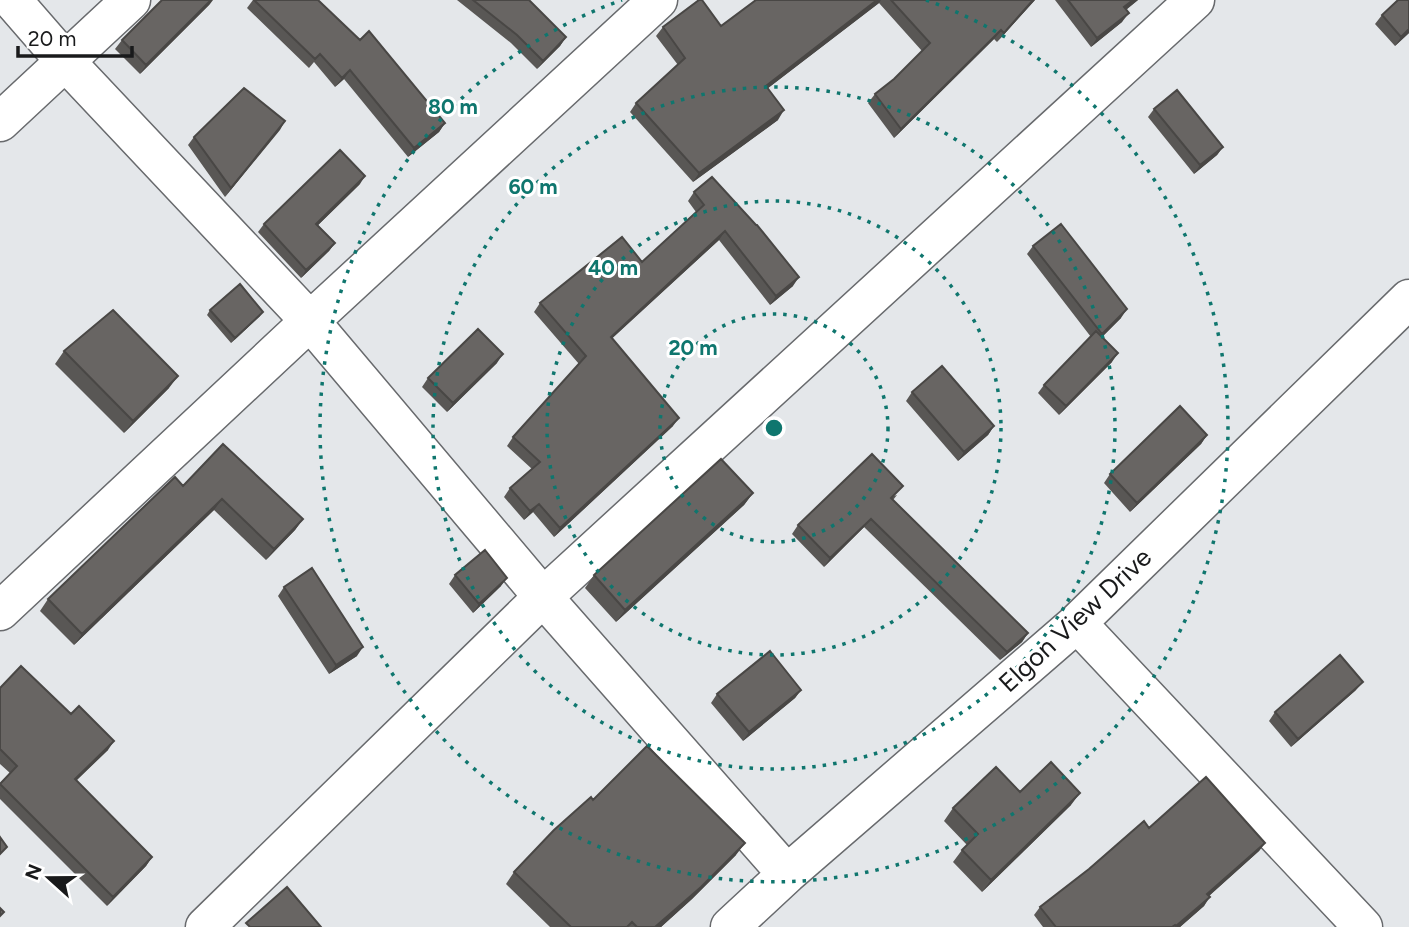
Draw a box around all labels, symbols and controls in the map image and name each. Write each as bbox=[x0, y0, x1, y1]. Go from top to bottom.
scale bar bbox=[18, 14, 131, 58]
text: 20 m bbox=[28, 26, 76, 51]
text: 80 m bbox=[428, 94, 478, 119]
text: 60 m bbox=[508, 174, 558, 199]
text: 40 m bbox=[588, 255, 638, 280]
text: 20 m bbox=[668, 335, 718, 360]
centre of rings bbox=[762, 416, 786, 440]
street label: Elgon View Drive bbox=[992, 541, 1158, 699]
north arrow bbox=[14, 843, 84, 913]
text: N bbox=[20, 861, 47, 883]

